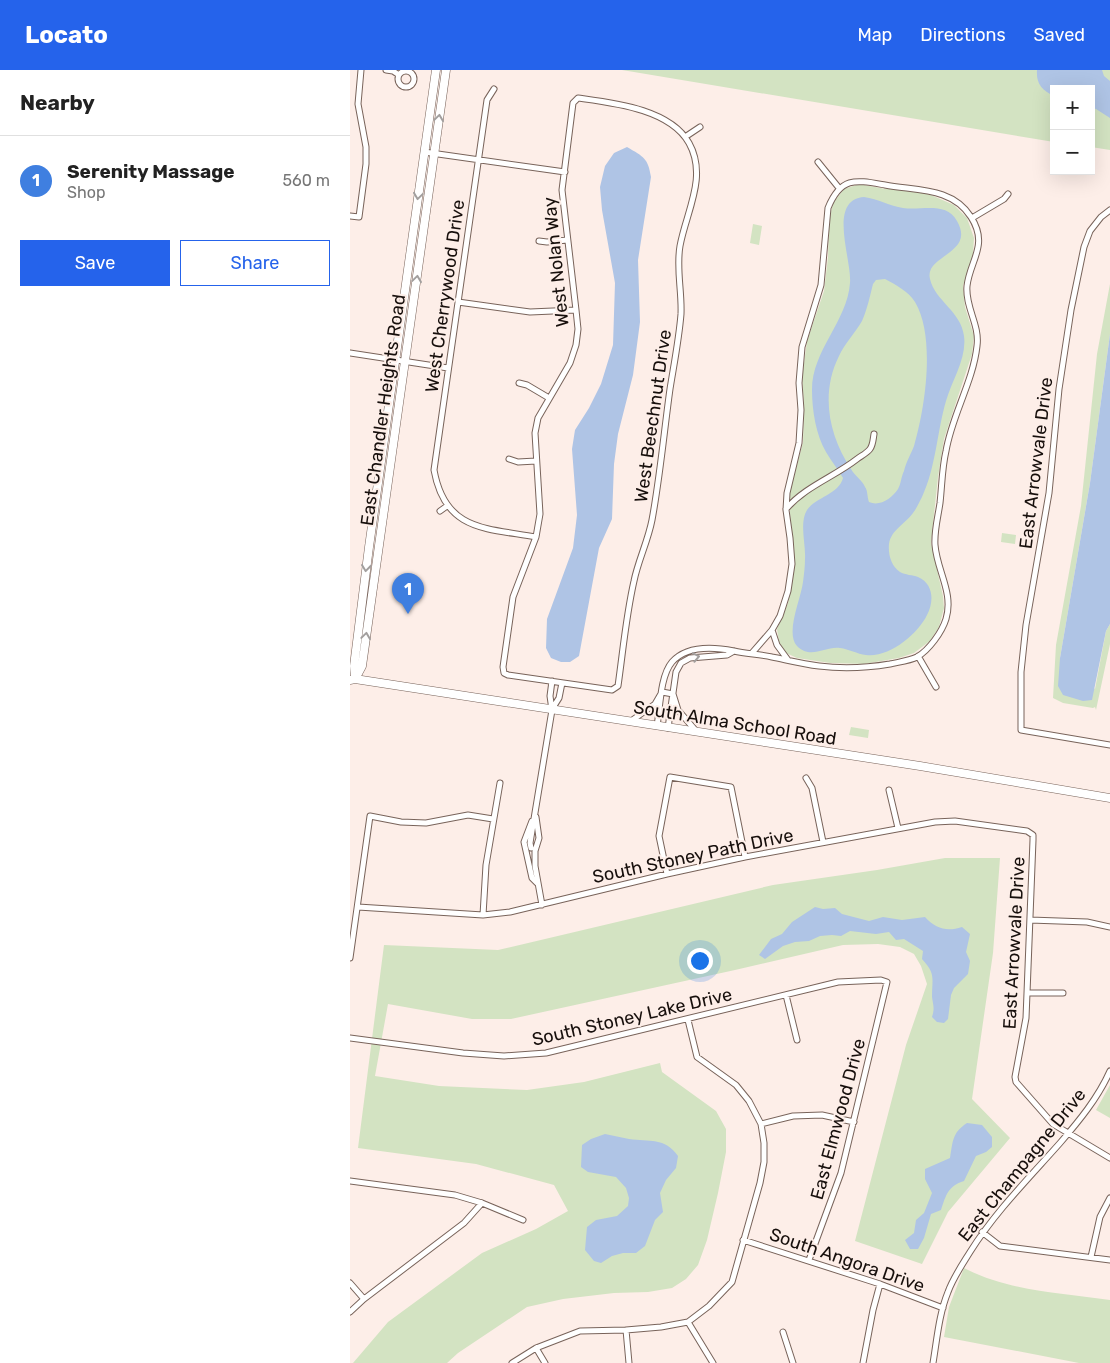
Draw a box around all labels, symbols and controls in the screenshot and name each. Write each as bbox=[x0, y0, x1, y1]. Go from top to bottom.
text: Locato bbox=[25, 21, 108, 49]
text: Map bbox=[857, 24, 892, 46]
text: Directions bbox=[920, 24, 1006, 46]
text: Saved bbox=[1034, 24, 1085, 46]
map controls bbox=[1050, 85, 1095, 175]
button: + bbox=[1050, 85, 1095, 130]
text: Nearby bbox=[20, 90, 95, 115]
one-way arrow bbox=[433, 113, 444, 121]
button: − bbox=[1050, 130, 1095, 175]
text: Serenity Massage bbox=[67, 160, 235, 183]
text: 1 bbox=[32, 171, 40, 190]
text: 560 m bbox=[283, 171, 330, 190]
text: Shop bbox=[67, 183, 105, 202]
one-way arrow bbox=[413, 193, 424, 201]
street label: West Nolan Way bbox=[538, 196, 574, 328]
street label: West Cherrywood Drive bbox=[421, 198, 469, 394]
button: Save bbox=[20, 240, 170, 286]
button: Share bbox=[180, 240, 330, 286]
one-way arrow bbox=[411, 274, 421, 283]
street label: East Chandler Heights Road bbox=[356, 293, 410, 527]
street label: West Beechnut Drive bbox=[630, 328, 676, 504]
street label: East Arrowvale Drive bbox=[1015, 376, 1057, 550]
one-way arrow bbox=[362, 564, 372, 572]
pin: 1 bbox=[392, 573, 424, 614]
one-way arrow bbox=[361, 631, 371, 640]
one-way arrow bbox=[692, 653, 701, 663]
street label: South Alma School Road bbox=[632, 696, 838, 750]
street label: South Stoney Path Drive bbox=[591, 824, 795, 888]
street label: East Arrowvale Drive bbox=[998, 856, 1030, 1030]
your location bbox=[687, 948, 713, 974]
street label: South Stoney Lake Drive bbox=[530, 983, 734, 1051]
street label: East Elmwood Drive bbox=[806, 1036, 870, 1202]
street label: East Champagne Drive bbox=[954, 1084, 1090, 1246]
street label: South Angora Drive bbox=[766, 1223, 928, 1297]

